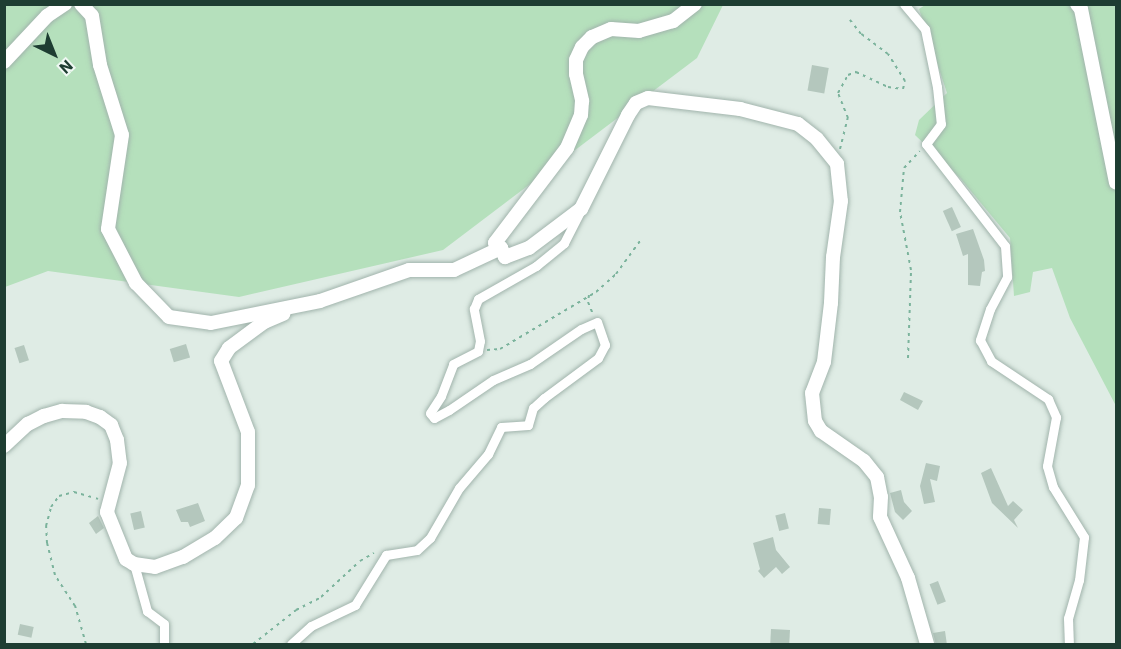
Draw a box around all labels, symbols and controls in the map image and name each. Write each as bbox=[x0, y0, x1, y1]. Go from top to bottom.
north arrow bbox=[24, 24, 84, 84]
text: N bbox=[55, 56, 77, 78]

